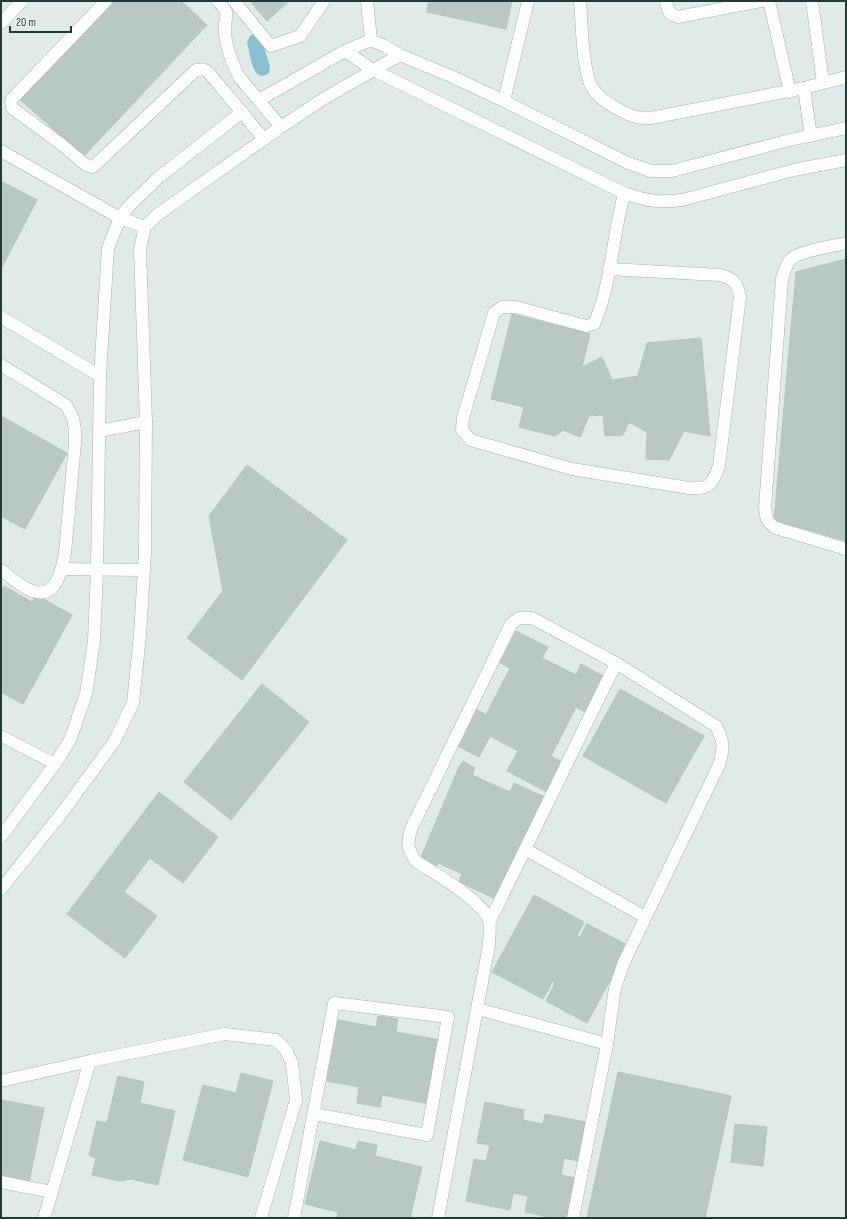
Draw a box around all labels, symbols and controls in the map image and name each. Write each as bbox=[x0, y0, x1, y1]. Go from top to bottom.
scale bar bbox=[10, 8, 71, 34]
text: 20 m bbox=[16, 15, 36, 30]

